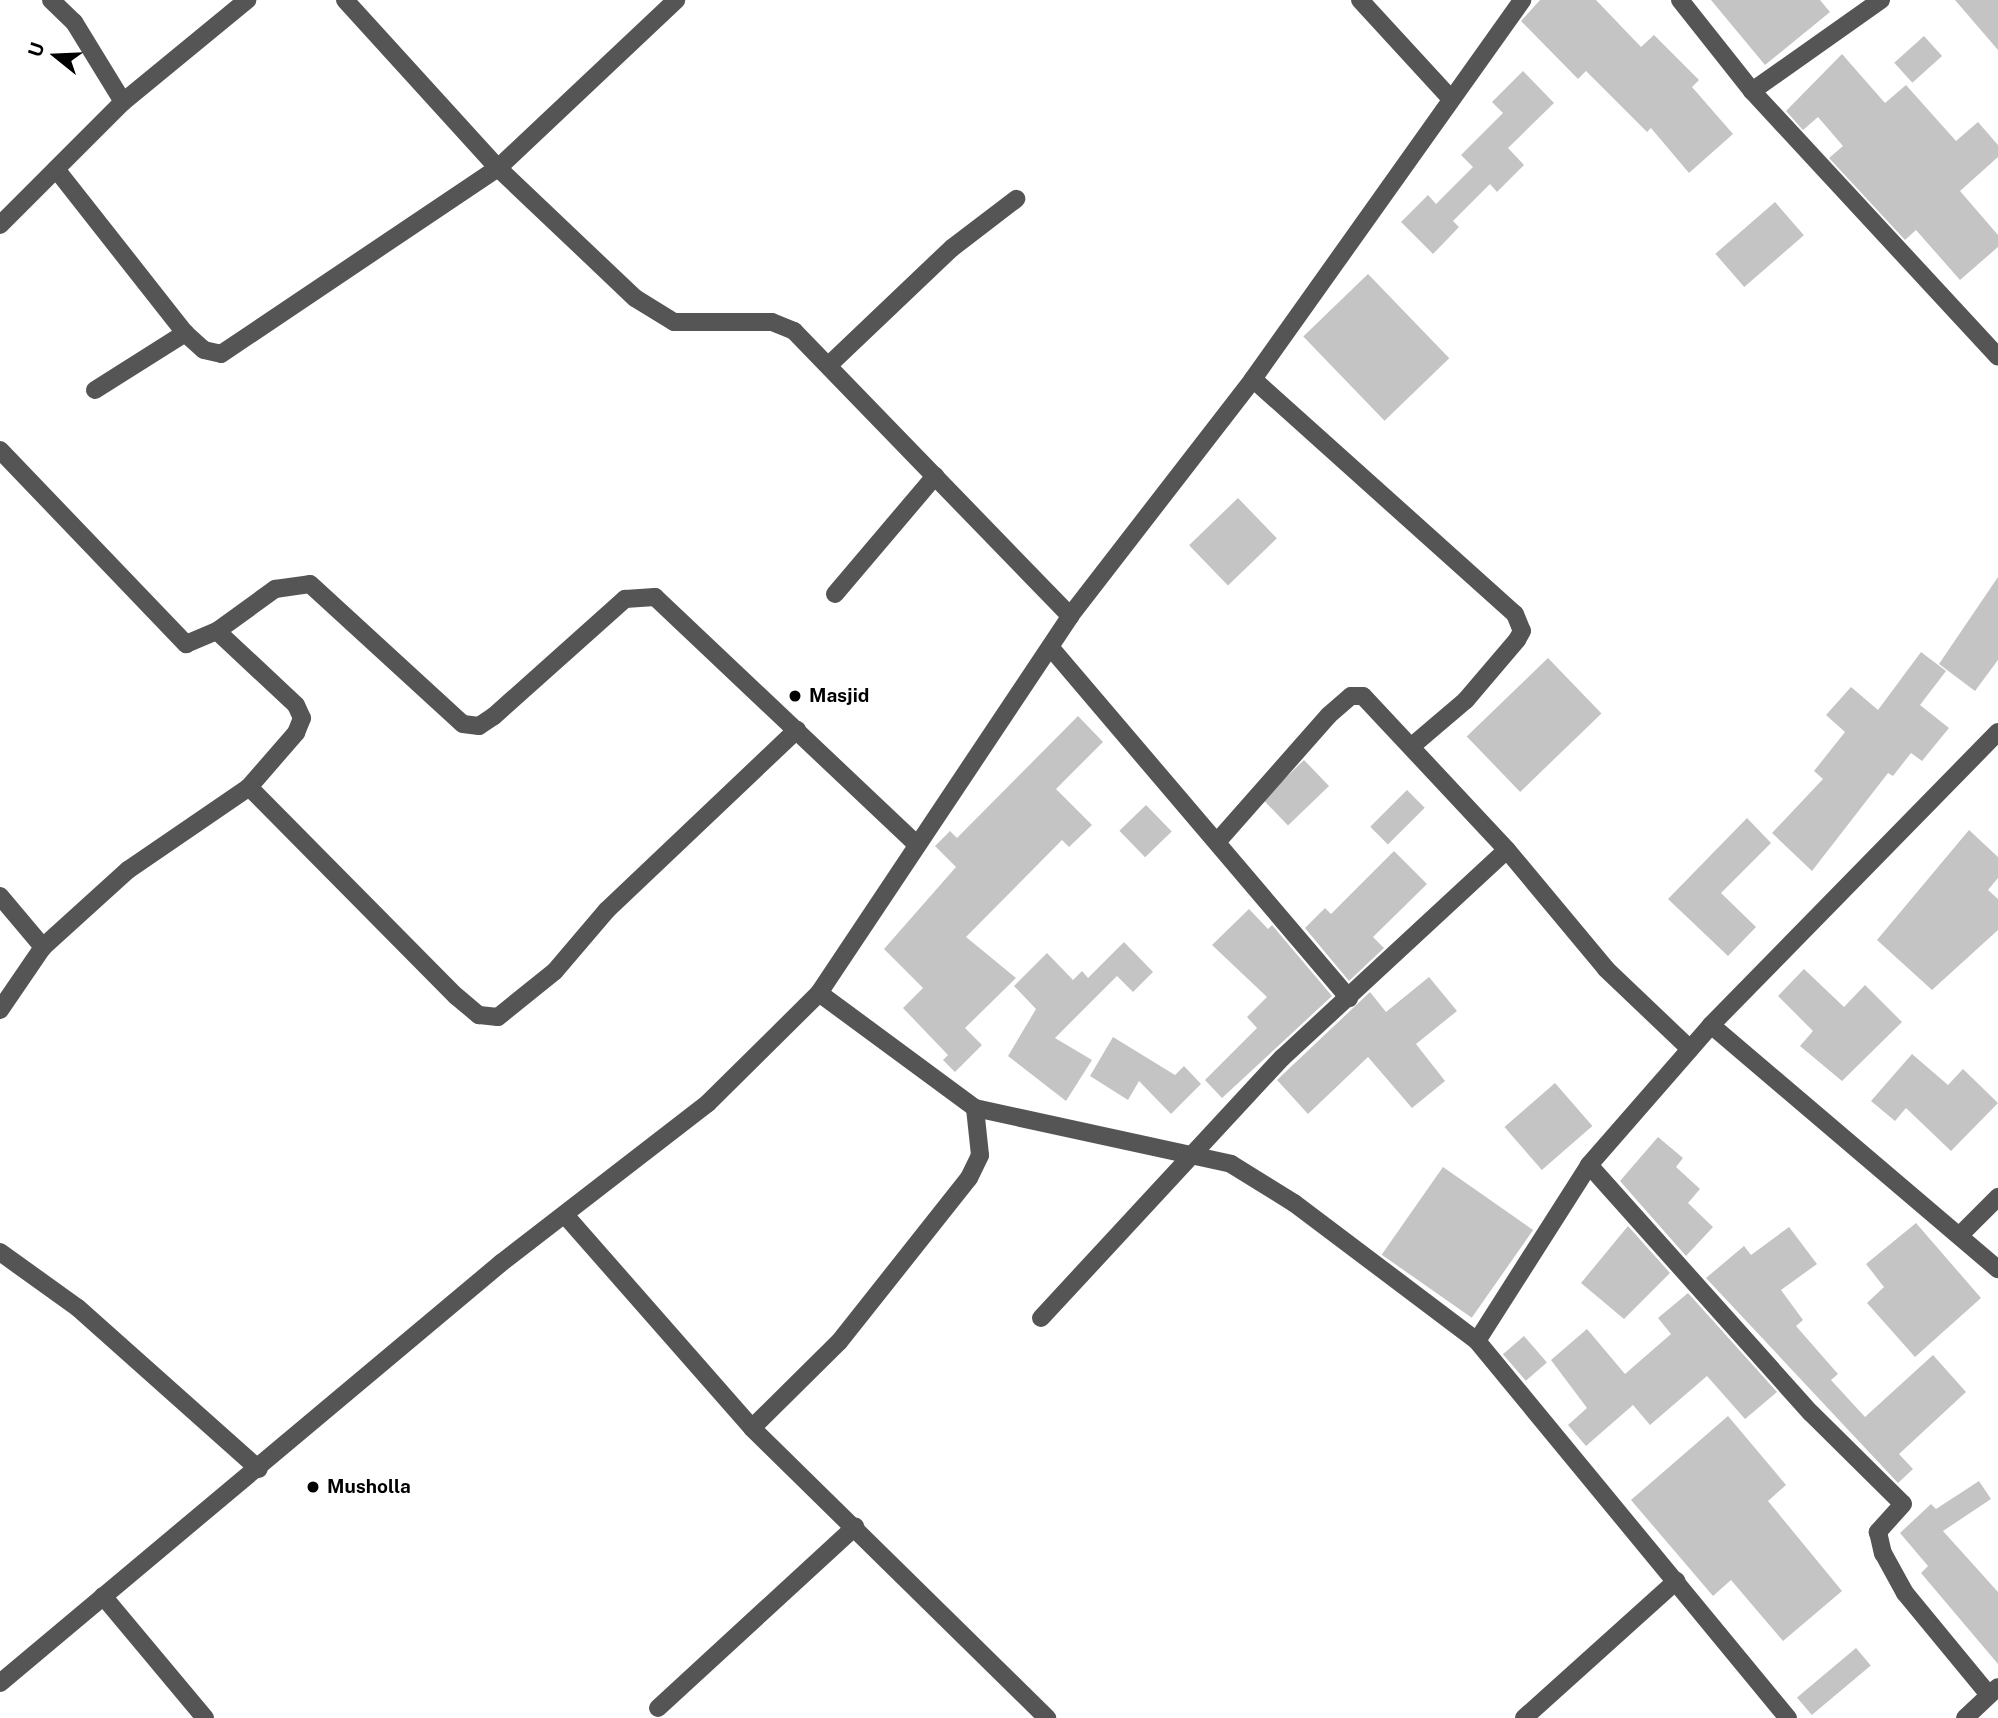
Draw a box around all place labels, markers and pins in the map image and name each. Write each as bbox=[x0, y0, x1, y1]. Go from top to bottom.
place label: Masjid bbox=[809, 685, 869, 707]
marker: Masjid bbox=[787, 688, 803, 704]
place label: Musholla bbox=[327, 1476, 411, 1498]
marker: Musholla bbox=[305, 1479, 321, 1495]

